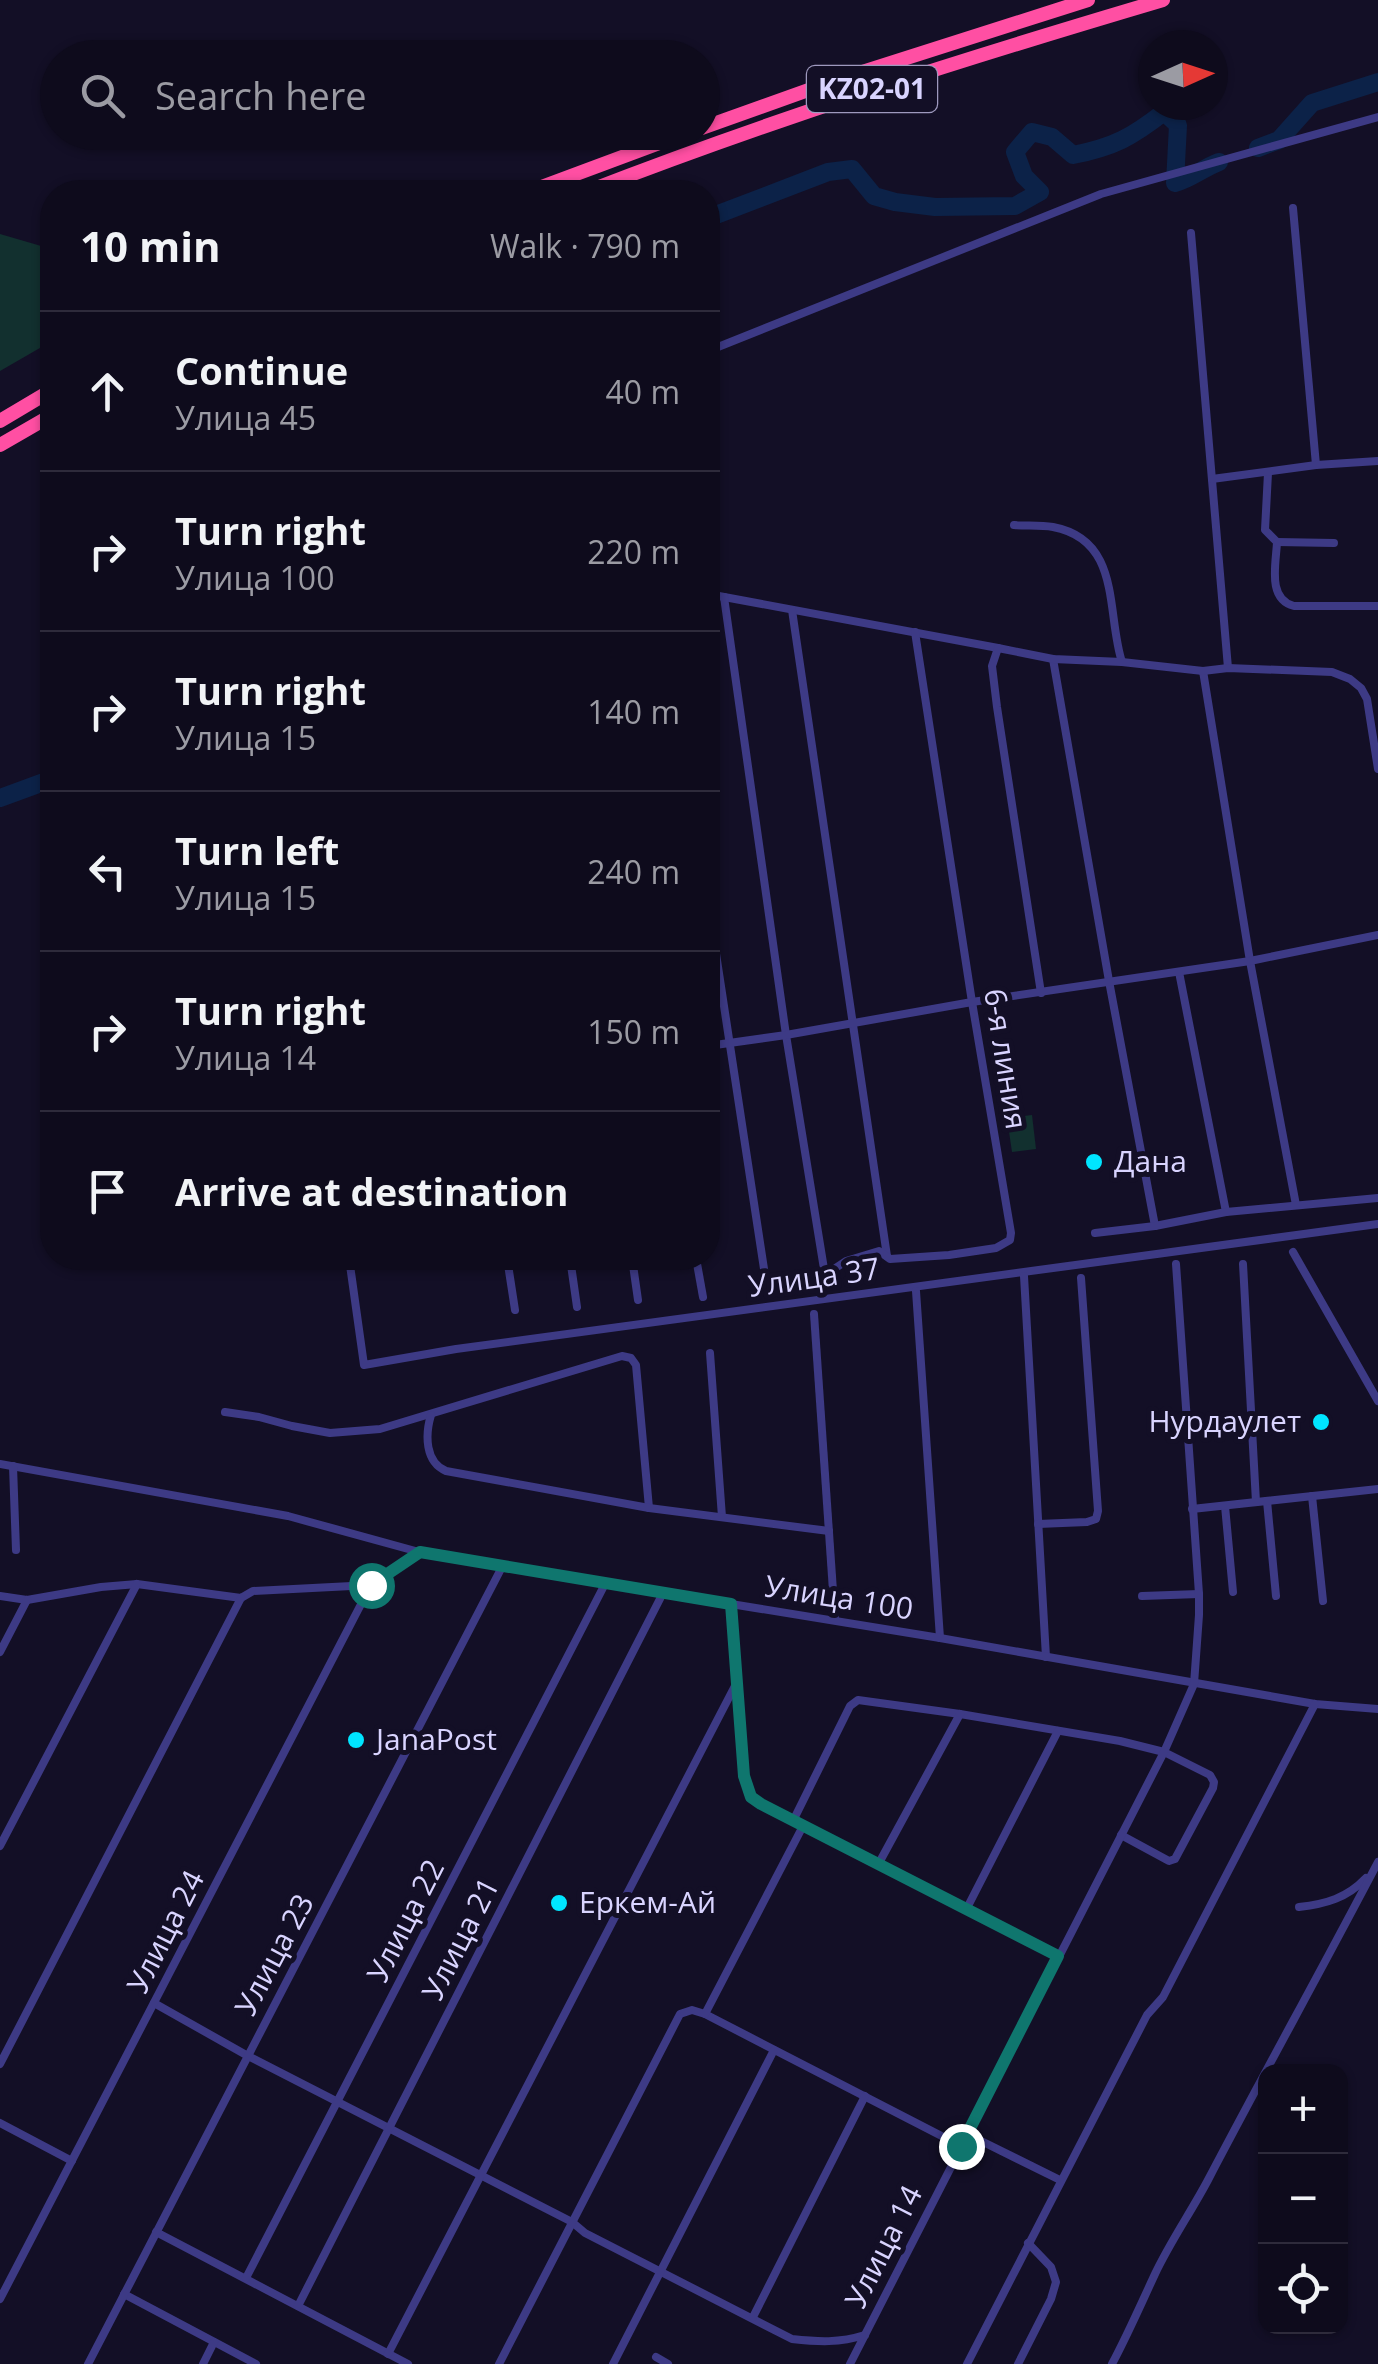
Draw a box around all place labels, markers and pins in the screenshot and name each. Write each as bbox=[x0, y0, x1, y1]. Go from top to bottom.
place label: Дана bbox=[1114, 1140, 1187, 1181]
marker: Дана bbox=[1083, 1151, 1105, 1173]
place label: Нурдаулет bbox=[1148, 1400, 1301, 1441]
marker: Нурдаулет bbox=[1310, 1411, 1332, 1433]
place label: JanaPost bbox=[373, 1718, 497, 1759]
marker: JanaPost bbox=[345, 1729, 367, 1751]
place label: Еркем-Ай bbox=[579, 1881, 716, 1922]
marker: Еркем-Ай bbox=[548, 1892, 570, 1914]

